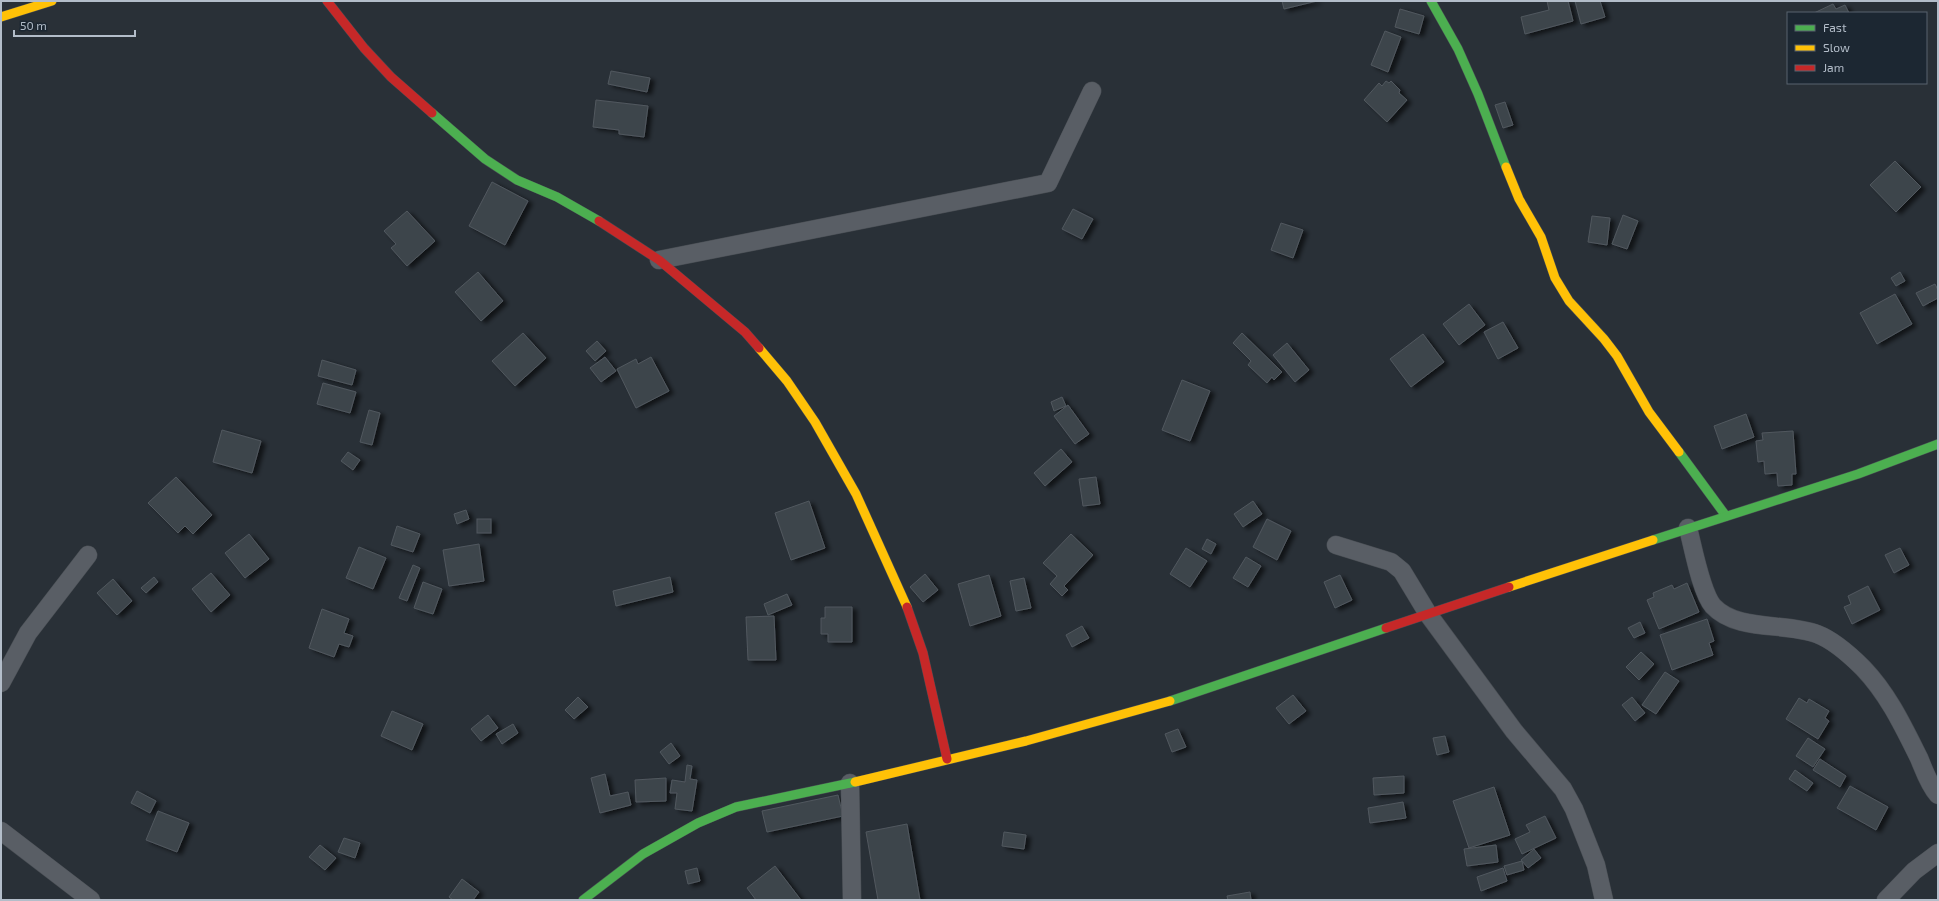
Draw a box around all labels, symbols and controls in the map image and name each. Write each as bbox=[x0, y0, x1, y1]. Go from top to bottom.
scale bar bbox=[14, 12, 135, 38]
legend bbox=[1787, 12, 1927, 84]
text: 50 m bbox=[20, 18, 47, 32]
text: Fast bbox=[1823, 20, 1847, 34]
text: Slow bbox=[1823, 40, 1850, 54]
text: Jam bbox=[1823, 60, 1844, 74]

